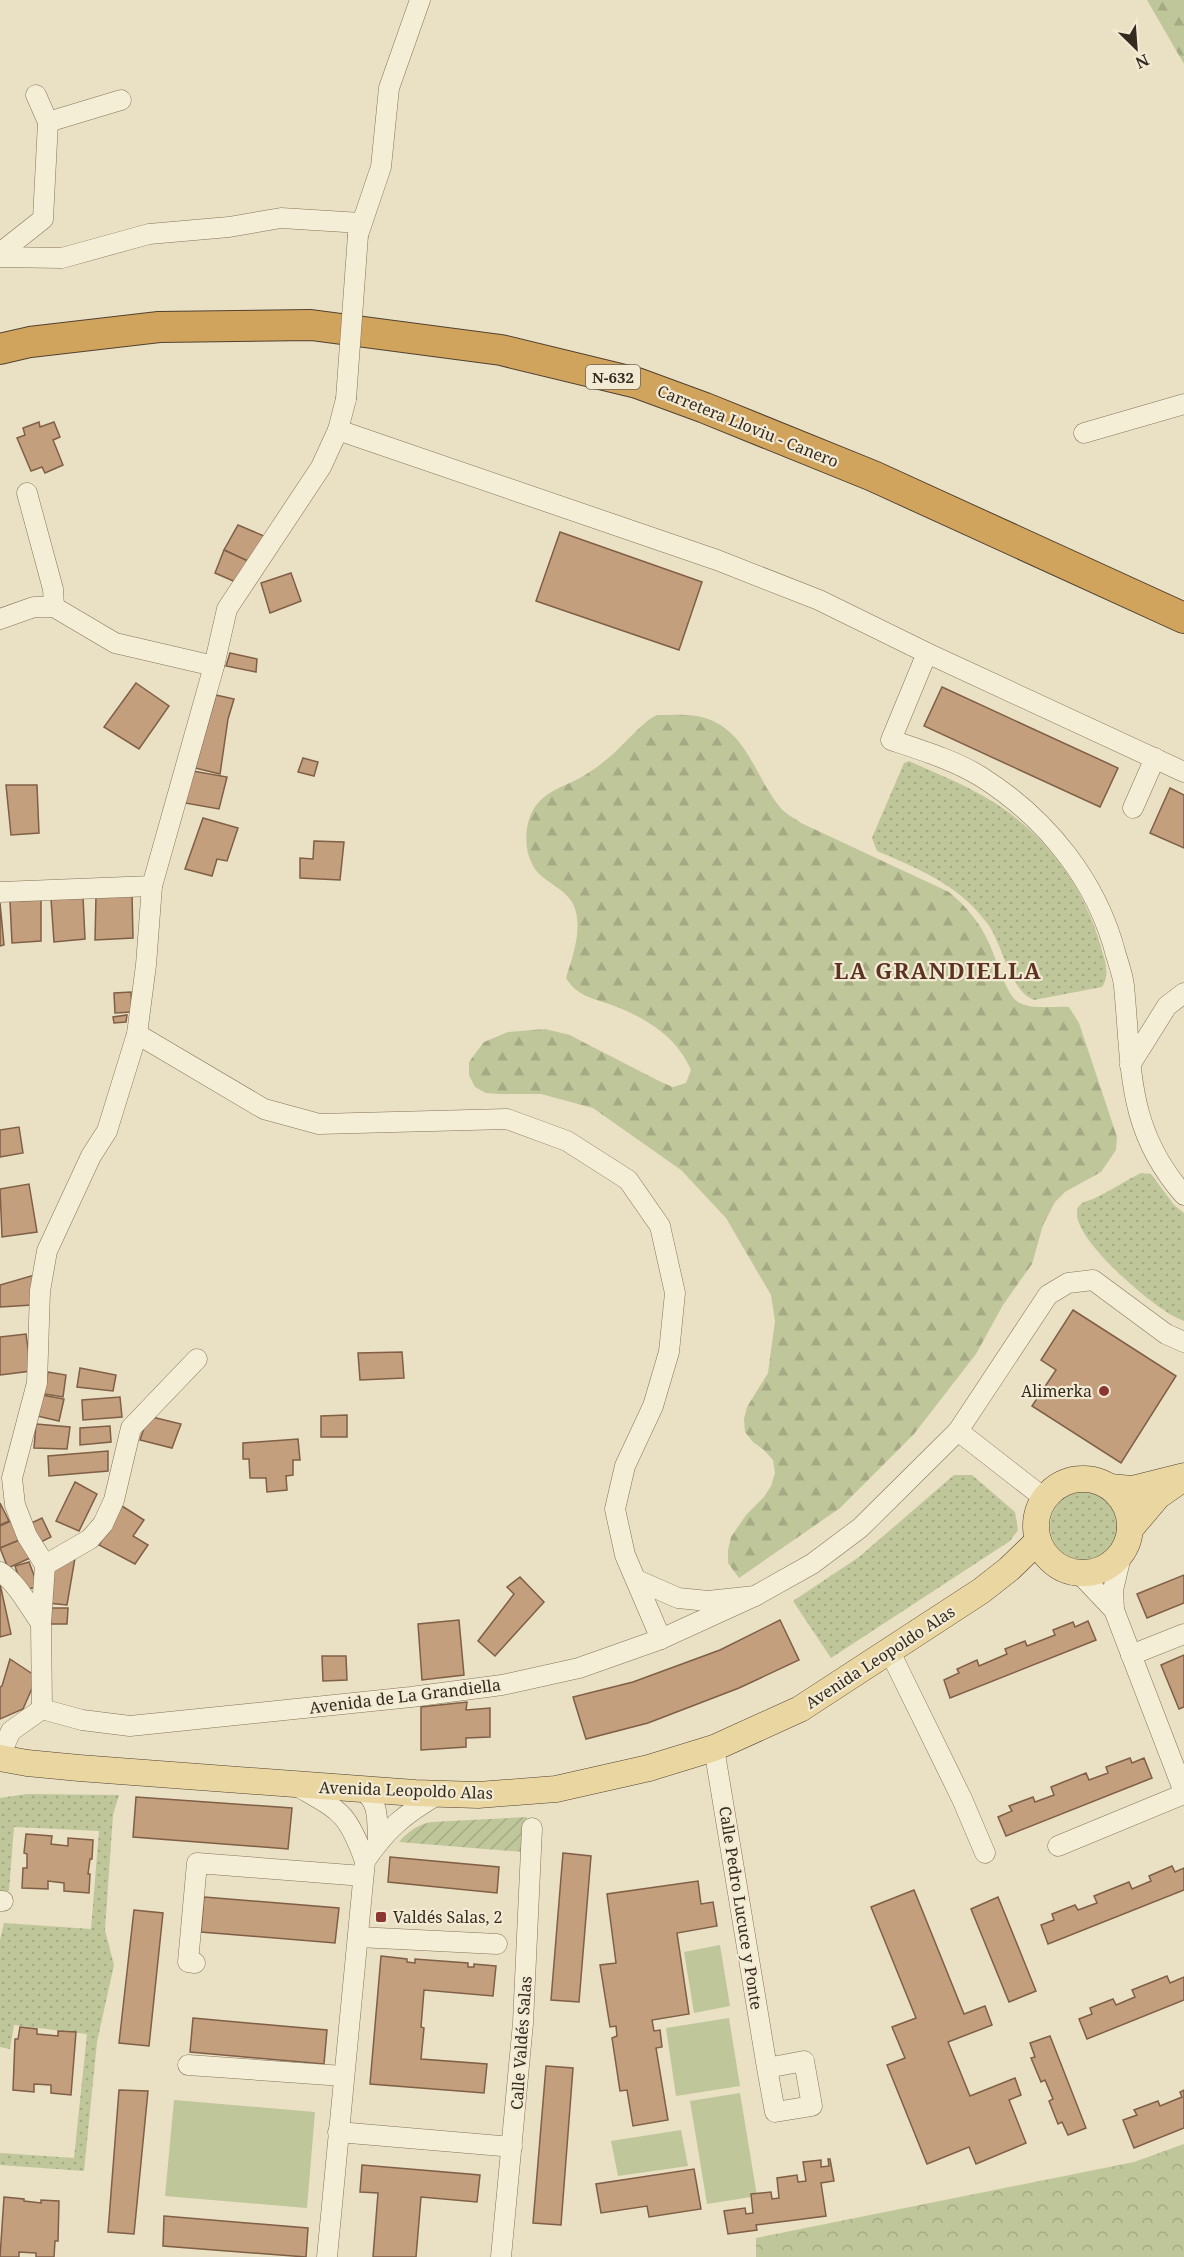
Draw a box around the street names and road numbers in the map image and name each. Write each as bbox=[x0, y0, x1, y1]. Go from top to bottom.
road number: N-632 bbox=[586, 365, 640, 389]
street label: Carretera Lloviu - Canero bbox=[654, 380, 842, 472]
street label: Avenida Leopoldo Alas bbox=[801, 1600, 959, 1714]
street label: Avenida de La Grandiella bbox=[308, 1673, 502, 1719]
street label: Avenida Leopoldo Alas bbox=[319, 1776, 493, 1804]
street label: Calle Pedro Lucuce y Ponte bbox=[714, 1805, 768, 2011]
street label: Calle Valdés Salas bbox=[505, 1975, 537, 2111]

